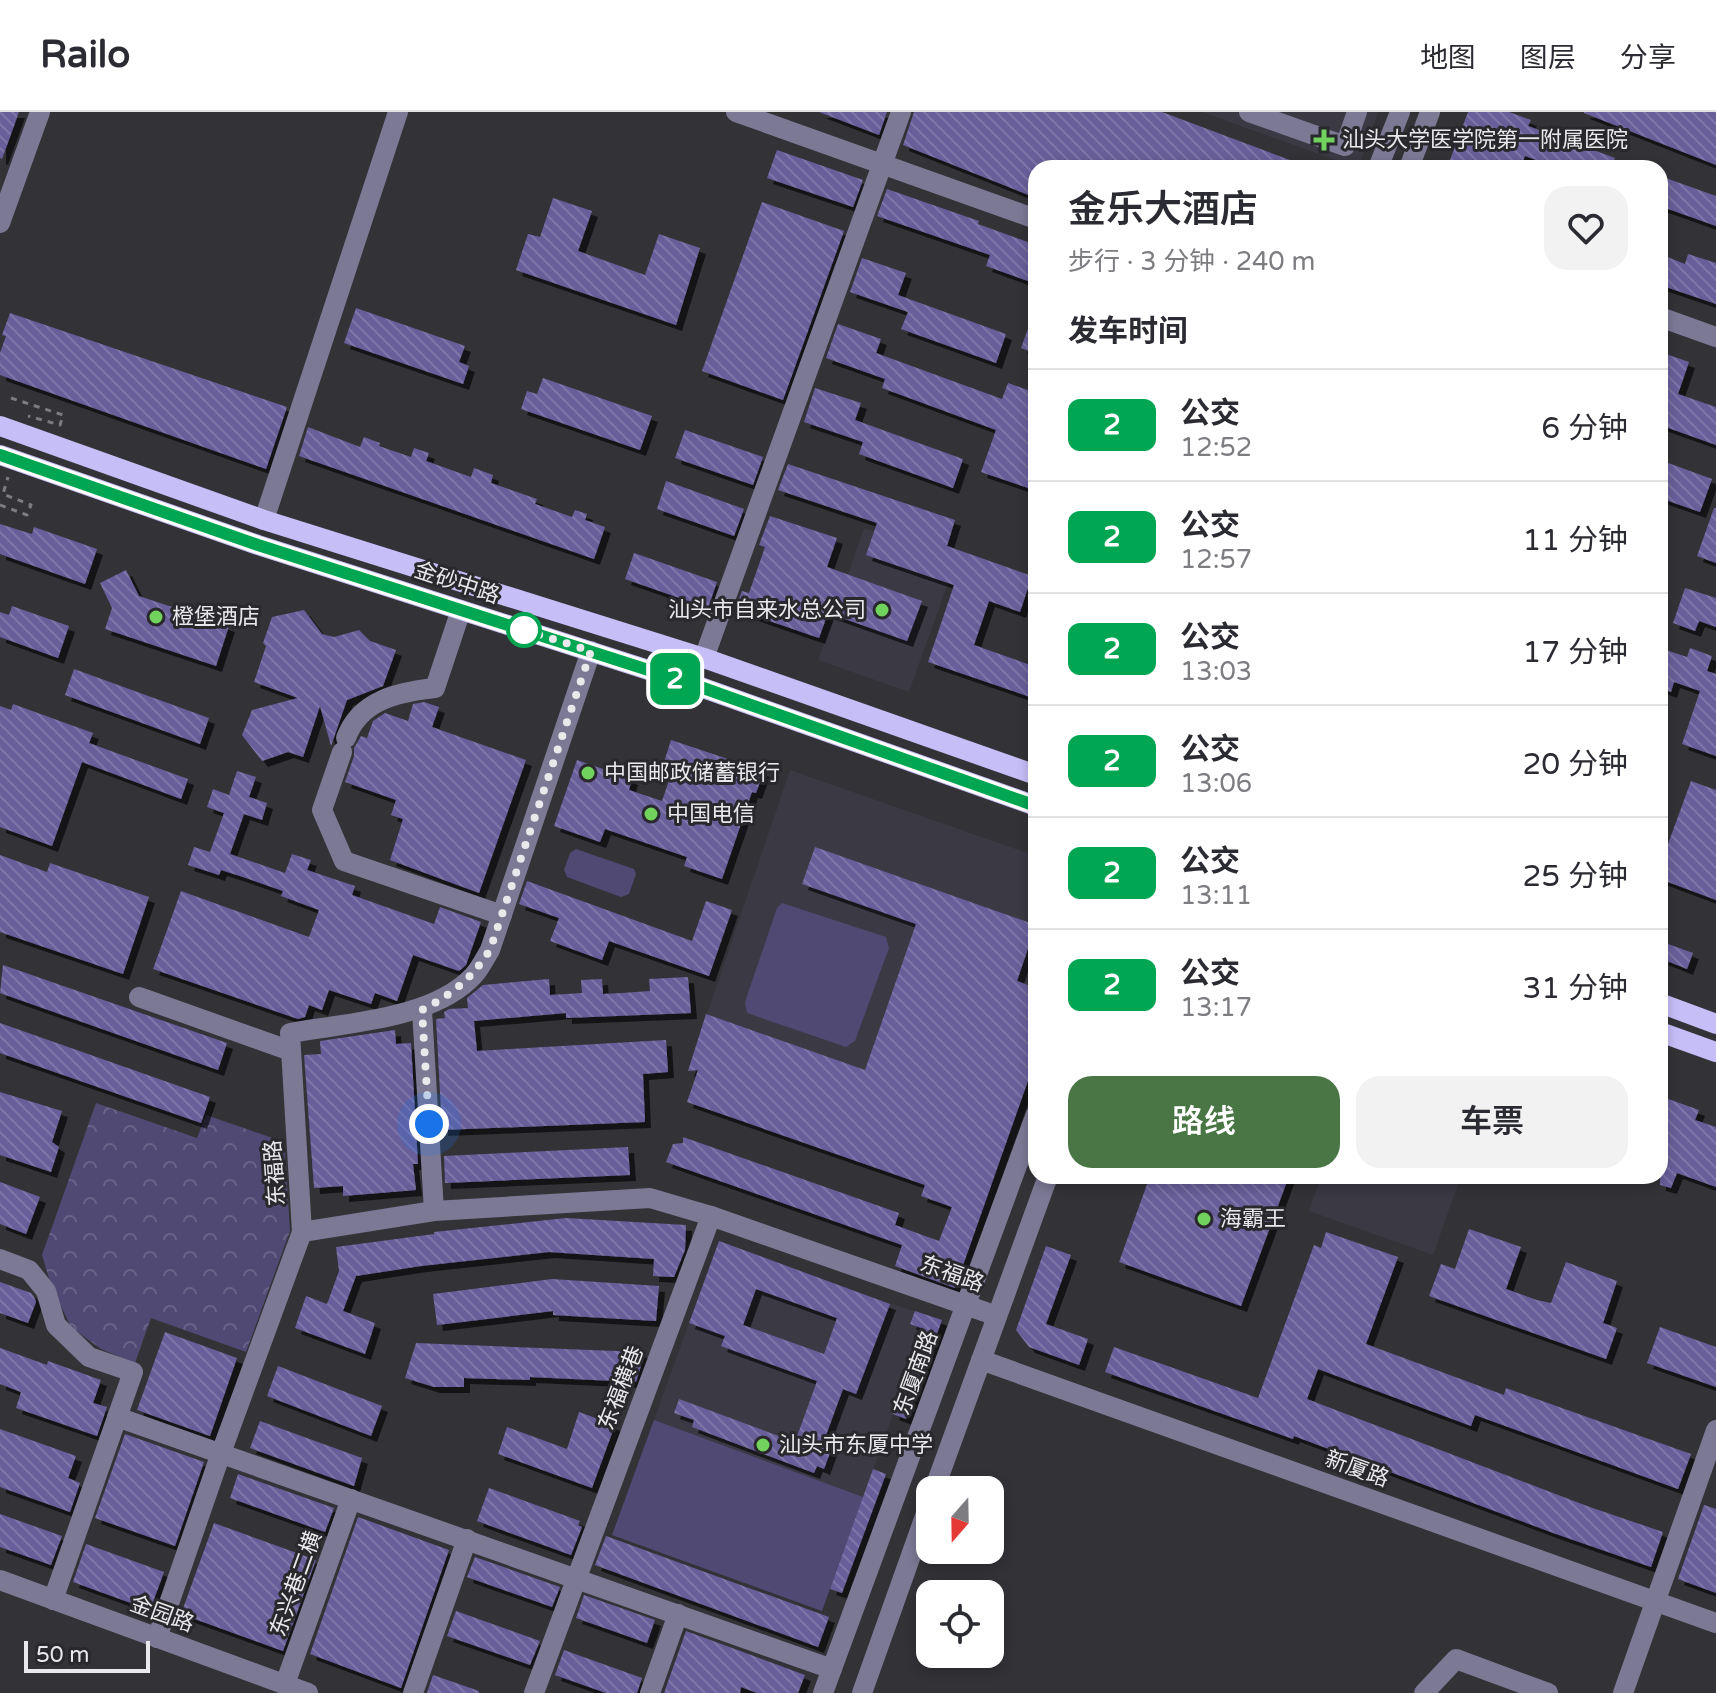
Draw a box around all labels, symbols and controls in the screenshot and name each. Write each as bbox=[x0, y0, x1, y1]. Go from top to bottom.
text: Railo bbox=[40, 32, 130, 78]
text: 地图 bbox=[1420, 41, 1476, 75]
text: 图层 bbox=[1520, 41, 1576, 75]
text: 分享 bbox=[1620, 41, 1676, 75]
place label: 汕头大学医学院第一附属医院 bbox=[1342, 127, 1628, 153]
marker: 汕头大学医学院第一附属医院 bbox=[1313, 129, 1335, 151]
button: heart bbox=[1544, 186, 1628, 270]
text: 金乐大酒店 bbox=[1068, 187, 1258, 233]
text: 步行 · 3 分钟 · 240 m bbox=[1068, 246, 1315, 277]
text: 发车时间 bbox=[1068, 313, 1188, 350]
text: 公交 bbox=[1180, 395, 1240, 432]
text: 2 bbox=[1103, 408, 1121, 442]
text: 6 分钟 bbox=[1541, 410, 1628, 447]
text: 12:52 bbox=[1180, 432, 1252, 463]
text: 公交 bbox=[1180, 507, 1240, 544]
text: 2 bbox=[1103, 520, 1121, 554]
text: 11 分钟 bbox=[1523, 522, 1628, 559]
text: 12:57 bbox=[1180, 544, 1252, 575]
street label: 金砂中路 bbox=[411, 557, 503, 609]
place label: 汕头市自来水总公司 bbox=[668, 597, 866, 623]
marker: 汕头市自来水总公司 bbox=[873, 601, 891, 619]
place label: 橙堡酒店 bbox=[172, 604, 260, 630]
marker: 橙堡酒店 bbox=[147, 608, 165, 626]
unlabelled marker bbox=[507, 613, 541, 647]
text: 公交 bbox=[1180, 619, 1240, 656]
text: 2 bbox=[1103, 632, 1121, 666]
text: 17 分钟 bbox=[1523, 634, 1628, 671]
line badge: 2 bbox=[649, 653, 701, 705]
text: 13:03 bbox=[1180, 656, 1252, 687]
text: 2 bbox=[666, 662, 684, 696]
text: 公交 bbox=[1180, 731, 1240, 768]
text: 2 bbox=[1103, 744, 1121, 778]
text: 20 分钟 bbox=[1523, 746, 1628, 783]
place label: 中国邮政储蓄银行 bbox=[604, 760, 780, 786]
marker: 中国邮政储蓄银行 bbox=[579, 764, 597, 782]
text: 13:06 bbox=[1180, 768, 1252, 799]
place label: 中国电信 bbox=[667, 801, 755, 827]
marker: 中国电信 bbox=[642, 805, 660, 823]
text: 公交 bbox=[1180, 843, 1240, 880]
text: 2 bbox=[1103, 856, 1121, 890]
text: 25 分钟 bbox=[1523, 858, 1628, 895]
text: 13:11 bbox=[1180, 880, 1252, 911]
text: 公交 bbox=[1180, 955, 1240, 992]
text: 2 bbox=[1103, 968, 1121, 1002]
text: 31 分钟 bbox=[1523, 970, 1628, 1007]
text: 13:17 bbox=[1180, 992, 1252, 1023]
button: 路线 bbox=[1068, 1076, 1340, 1168]
button: 车票 bbox=[1356, 1076, 1628, 1168]
your location bbox=[409, 1104, 449, 1144]
street label: 东福路 bbox=[260, 1139, 290, 1207]
place label: 海霸王 bbox=[1220, 1206, 1286, 1232]
marker: 海霸王 bbox=[1195, 1210, 1213, 1228]
street label: 东福路 bbox=[917, 1250, 987, 1298]
street label: 东厦南路 bbox=[889, 1327, 943, 1419]
street label: 东福横巷 bbox=[593, 1342, 649, 1434]
place label: 汕头市东厦中学 bbox=[779, 1432, 933, 1458]
marker: 汕头市东厦中学 bbox=[754, 1436, 772, 1454]
street label: 新厦路 bbox=[1322, 1445, 1392, 1493]
north arrow bbox=[916, 1476, 1004, 1564]
map controls bbox=[916, 1476, 1004, 1668]
street label: 东兴巷二横 bbox=[265, 1528, 327, 1640]
button: locate bbox=[916, 1580, 1004, 1668]
street label: 金园路 bbox=[127, 1590, 197, 1638]
scale bar bbox=[24, 1637, 150, 1673]
text: 50 m bbox=[36, 1642, 90, 1668]

